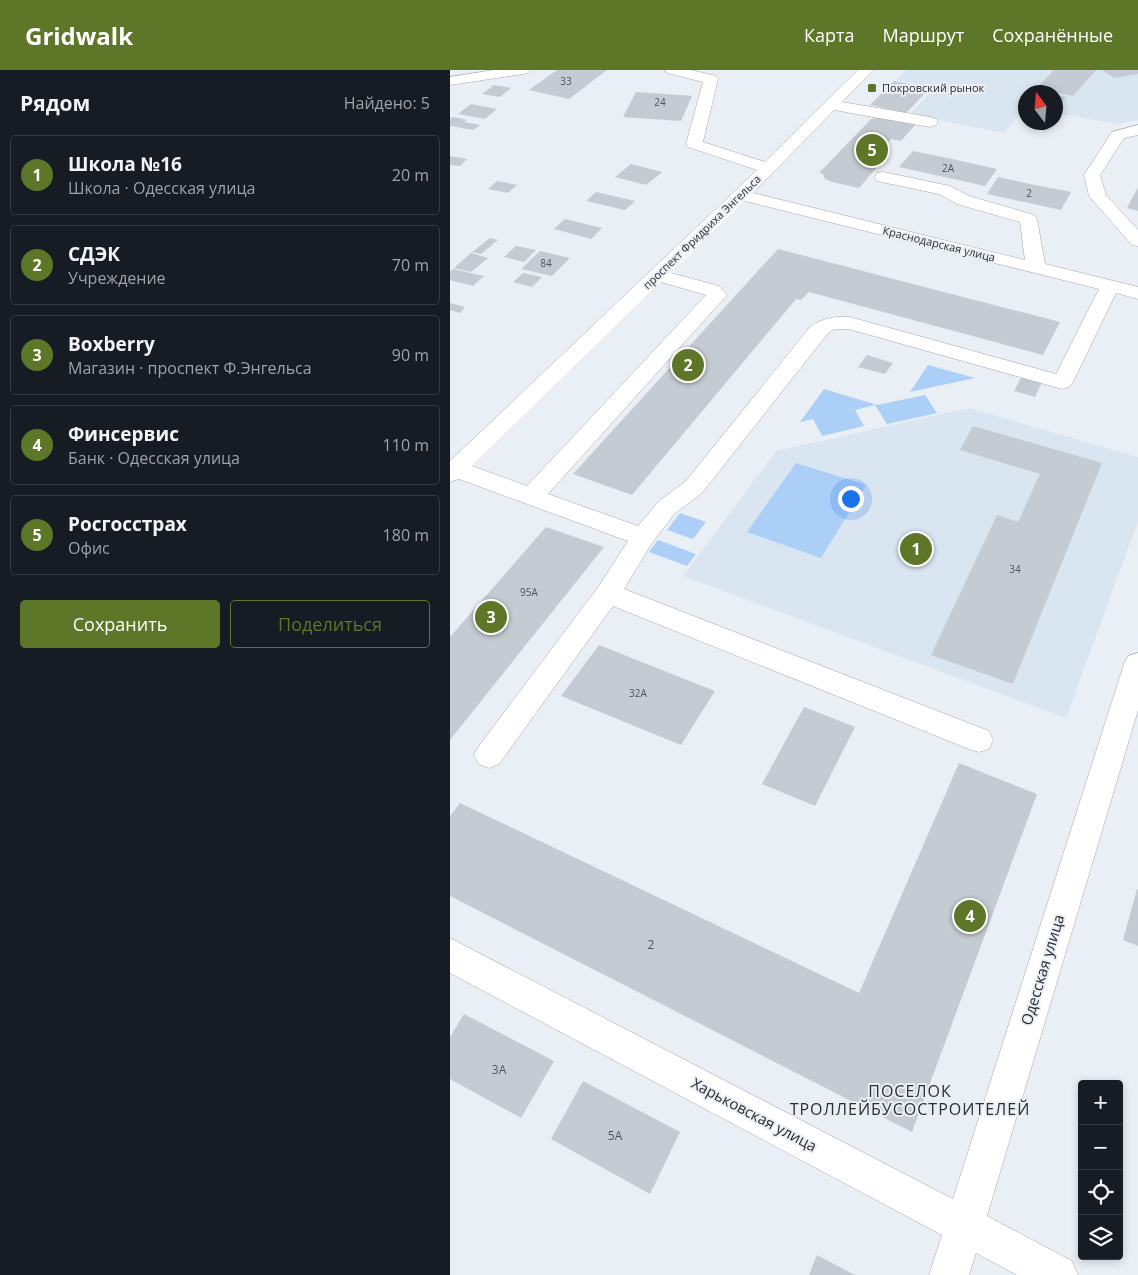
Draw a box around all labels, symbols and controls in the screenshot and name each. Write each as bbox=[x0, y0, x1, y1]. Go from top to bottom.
text: Gridwalk bbox=[25, 19, 133, 52]
text: Карта bbox=[804, 23, 854, 47]
text: Маршрут bbox=[882, 23, 964, 47]
text: Сохранённые bbox=[992, 23, 1113, 47]
house number: 33 bbox=[560, 74, 572, 88]
place label: Покровский рынок bbox=[882, 80, 985, 95]
marker: Покровский рынок bbox=[866, 82, 878, 94]
north arrow bbox=[1018, 85, 1063, 130]
text: Рядом bbox=[20, 89, 90, 117]
text: Найдено: 5 bbox=[344, 92, 430, 114]
house number: 24 bbox=[654, 95, 666, 109]
pin: 5 bbox=[856, 131, 888, 169]
text: Школа №16 bbox=[68, 151, 182, 177]
house number: 2А bbox=[942, 161, 955, 175]
text: 1 bbox=[32, 164, 42, 186]
text: 20 m bbox=[392, 164, 429, 186]
street label: проспект Фридриха Энгельса bbox=[639, 171, 764, 292]
text: Школа · Одесская улица bbox=[68, 177, 255, 199]
house number: 2 bbox=[1026, 186, 1032, 200]
street label: Краснодарская улица bbox=[881, 222, 997, 265]
text: СДЭК bbox=[68, 241, 120, 267]
text: 2 bbox=[32, 254, 42, 276]
text: 70 m bbox=[392, 254, 429, 276]
house number: 84 bbox=[540, 256, 552, 270]
text: Учреждение bbox=[68, 267, 166, 289]
text: Boxberry bbox=[68, 331, 155, 357]
text: 3 bbox=[32, 344, 42, 366]
text: 90 m bbox=[392, 344, 429, 366]
pin: 2 bbox=[672, 346, 704, 384]
text: Магазин · проспект Ф.Энгельса bbox=[68, 357, 312, 379]
text: Финсервис bbox=[68, 421, 179, 447]
text: 4 bbox=[32, 434, 42, 456]
text: 110 m bbox=[383, 434, 429, 456]
text: Банк · Одесская улица bbox=[68, 447, 240, 469]
your location bbox=[838, 486, 864, 512]
text: Росгосстрах bbox=[68, 511, 187, 537]
text: 5 bbox=[32, 524, 42, 546]
text: 180 m bbox=[383, 524, 429, 546]
pin: 1 bbox=[900, 530, 932, 568]
text: Офис bbox=[68, 537, 110, 559]
house number: 34 bbox=[1009, 562, 1021, 576]
house number: 95А bbox=[520, 585, 539, 599]
pin: 3 bbox=[475, 598, 507, 636]
button: Сохранить bbox=[20, 600, 220, 648]
button: Поделиться bbox=[230, 600, 430, 648]
house number: 32А bbox=[629, 686, 648, 700]
pin: 4 bbox=[954, 897, 986, 935]
street label: Одесская улица bbox=[1016, 912, 1068, 1027]
house number: 2 bbox=[648, 936, 655, 953]
house number: 3А bbox=[492, 1061, 507, 1078]
street label: Харьковская улица bbox=[688, 1073, 821, 1156]
district label: ПОСЕЛОК ТРОЛЛЕЙБУСОСТРОИТЕЛЕЙ bbox=[790, 1080, 1030, 1120]
map controls bbox=[1078, 1080, 1123, 1260]
button: + bbox=[1078, 1080, 1123, 1125]
button: − bbox=[1078, 1125, 1123, 1170]
house number: 5А bbox=[608, 1127, 623, 1144]
button: locate bbox=[1078, 1170, 1123, 1215]
button: layers bbox=[1078, 1215, 1123, 1260]

